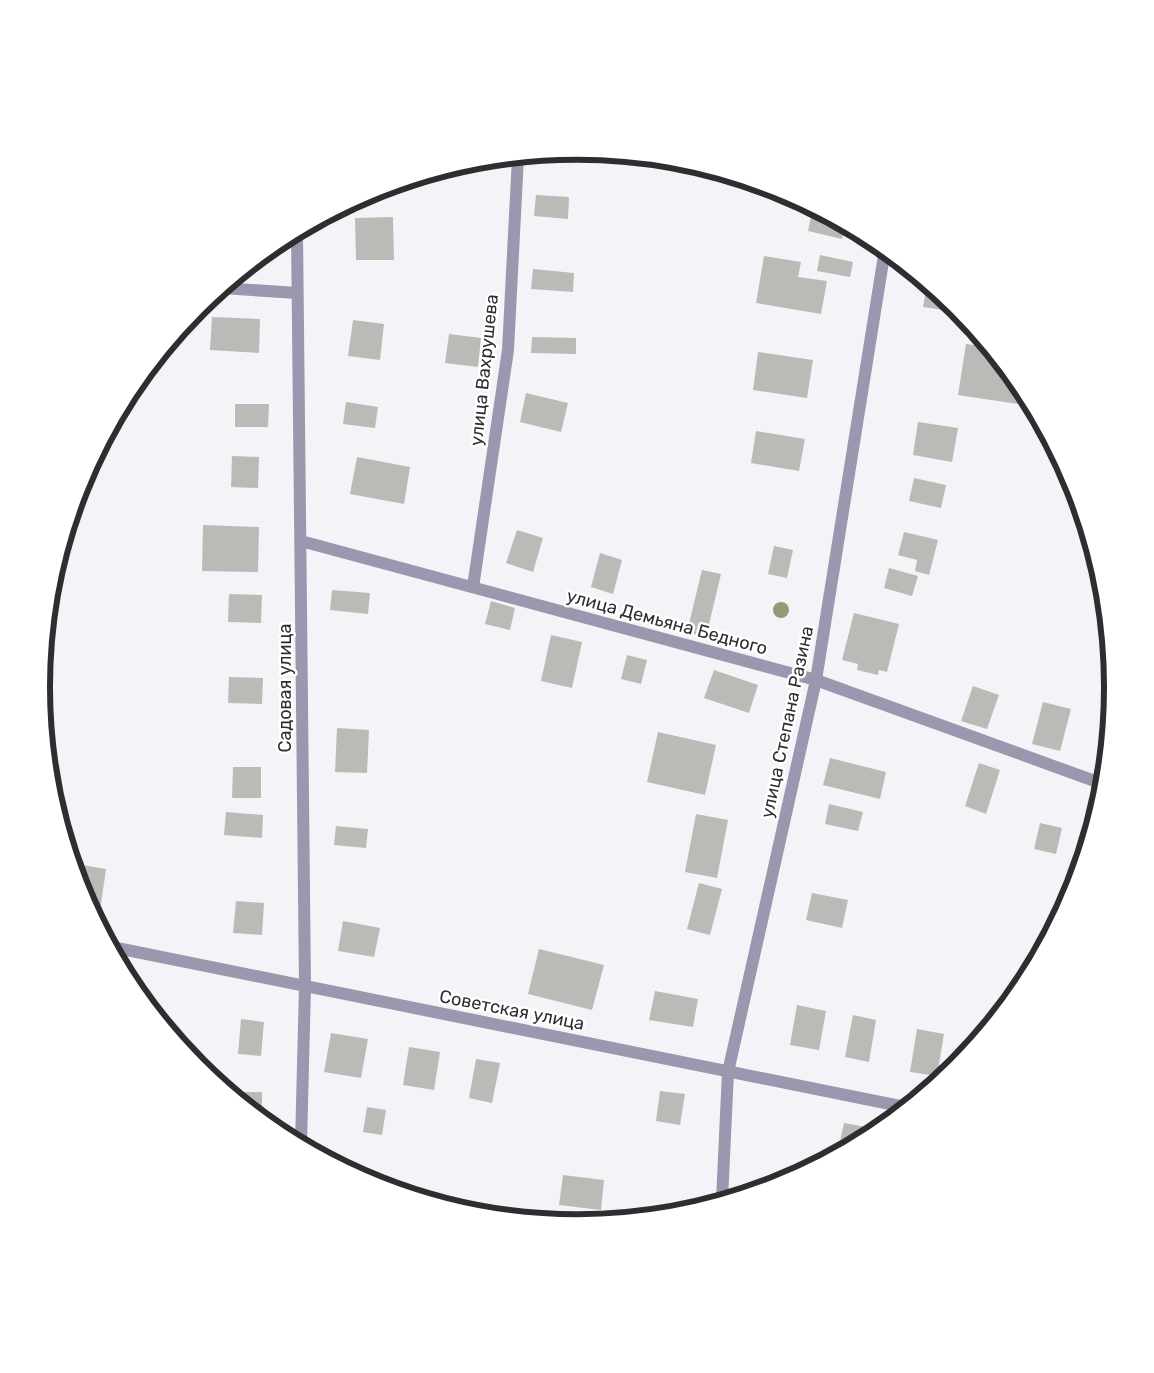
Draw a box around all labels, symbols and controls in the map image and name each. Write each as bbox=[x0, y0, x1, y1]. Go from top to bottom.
street label: улица Вахрушева bbox=[465, 293, 503, 447]
street label: улица Демьяна Бедного bbox=[564, 585, 770, 659]
street label: Садовая улица bbox=[274, 623, 296, 753]
street label: улица Степана Разина bbox=[756, 624, 818, 820]
street label: Советская улица bbox=[438, 985, 586, 1035]

